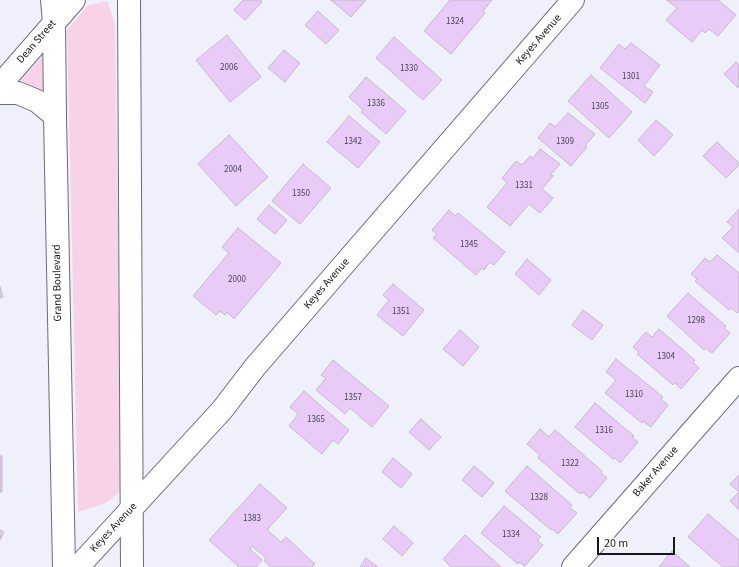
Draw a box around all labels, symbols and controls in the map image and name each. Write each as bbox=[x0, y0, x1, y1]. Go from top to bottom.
street label: Keyes Avenue bbox=[513, 12, 565, 68]
house number: 1324 bbox=[446, 17, 464, 27]
street label: Dean Street bbox=[15, 18, 59, 66]
house number: 2006 bbox=[220, 63, 238, 73]
house number: 1330 bbox=[400, 64, 418, 74]
house number: 1301 bbox=[622, 72, 640, 82]
house number: 1336 bbox=[367, 99, 385, 109]
house number: 1305 bbox=[591, 102, 609, 112]
house number: 1342 bbox=[344, 137, 362, 147]
house number: 1309 bbox=[556, 137, 574, 147]
house number: 2004 bbox=[224, 165, 242, 175]
house number: 1331 bbox=[515, 181, 533, 191]
house number: 1350 bbox=[292, 189, 310, 199]
house number: 1345 bbox=[460, 240, 478, 250]
street label: Grand Boulevard bbox=[51, 244, 65, 322]
street label: Keyes Avenue bbox=[301, 256, 353, 312]
house number: 2000 bbox=[228, 275, 246, 285]
house number: 1351 bbox=[392, 307, 410, 317]
house number: 1298 bbox=[687, 316, 705, 326]
house number: 1304 bbox=[657, 352, 675, 362]
house number: 1310 bbox=[625, 390, 643, 400]
house number: 1357 bbox=[344, 393, 362, 403]
house number: 1365 bbox=[307, 415, 325, 425]
house number: 1316 bbox=[595, 426, 613, 436]
street label: Baker Avenue bbox=[630, 444, 682, 500]
house number: 1322 bbox=[561, 459, 579, 469]
house number: 1328 bbox=[530, 493, 548, 503]
street label: Keyes Avenue bbox=[88, 500, 140, 556]
house number: 1383 bbox=[243, 514, 261, 524]
scale bar bbox=[599, 529, 677, 555]
house number: 1334 bbox=[502, 530, 520, 540]
text: 20 m bbox=[604, 535, 628, 552]

